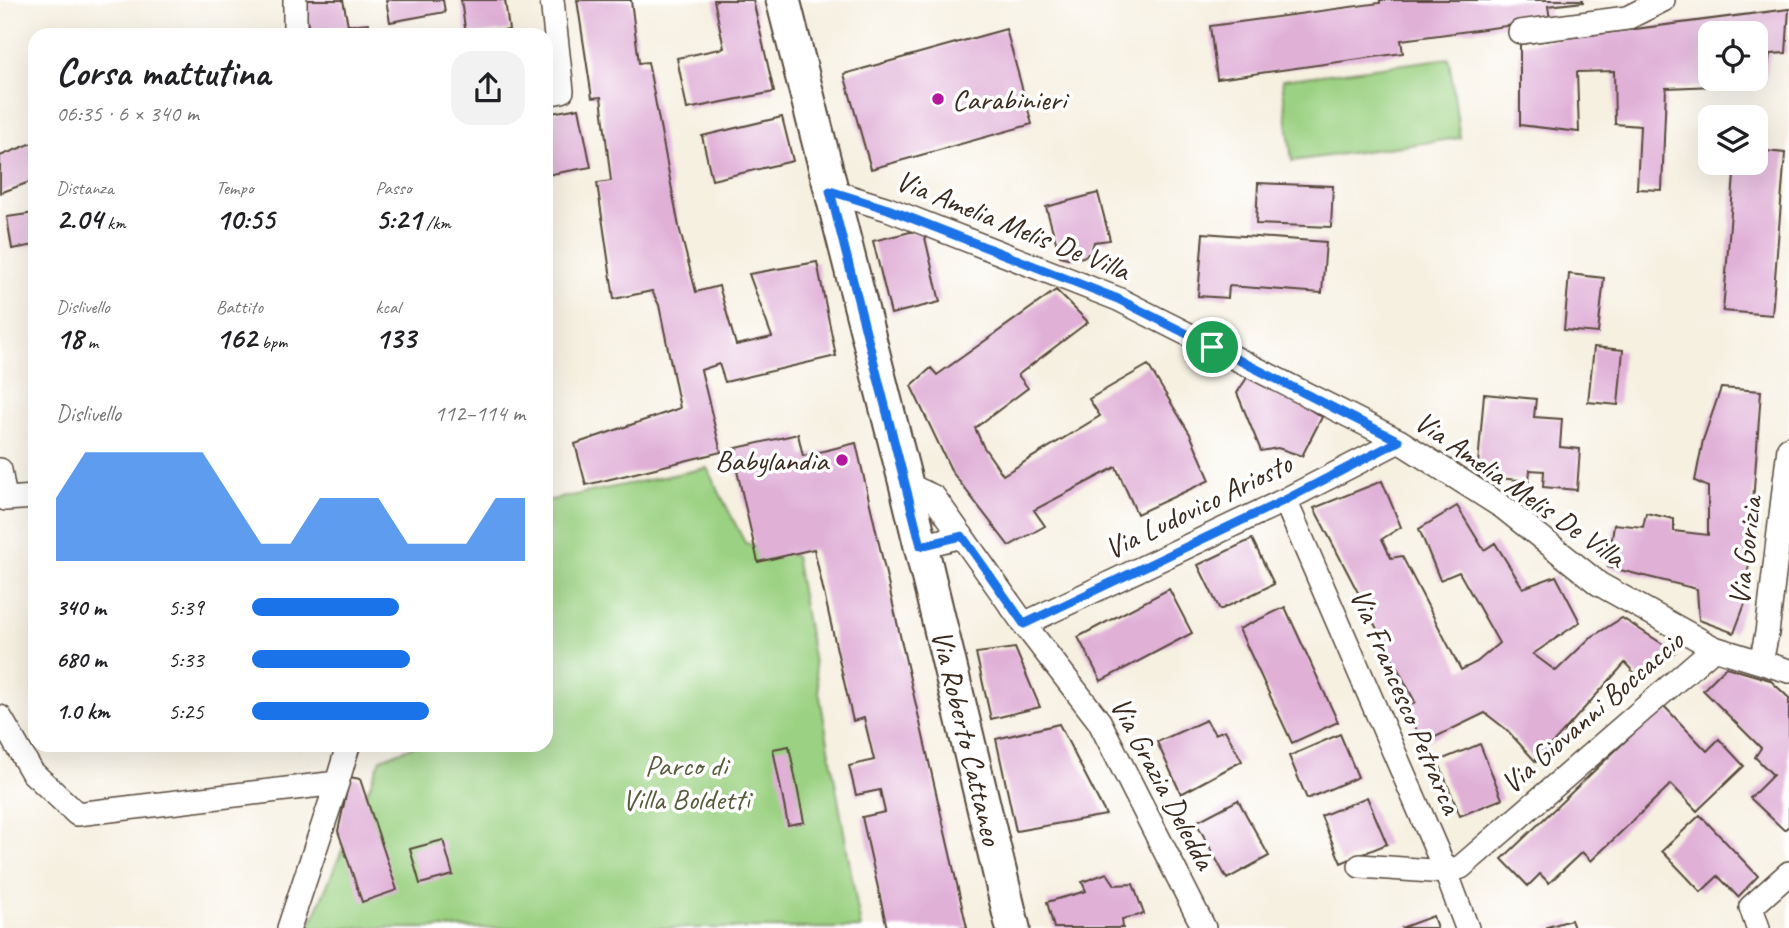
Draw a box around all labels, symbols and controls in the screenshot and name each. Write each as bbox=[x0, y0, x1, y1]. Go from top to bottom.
map controls bbox=[1698, 21, 1768, 175]
button: locate bbox=[1698, 21, 1768, 91]
text: Corsa mattutina bbox=[56, 49, 270, 96]
button: share bbox=[451, 51, 525, 125]
place label: Carabinieri bbox=[952, 80, 1069, 118]
marker: Carabinieri bbox=[930, 91, 946, 107]
text: 06:35 · 6 × 340 m bbox=[56, 99, 199, 128]
button: layers bbox=[1698, 105, 1768, 175]
street label: Via Amelia Melis De Villa bbox=[891, 161, 1137, 290]
text: Distanza bbox=[56, 176, 114, 200]
text: Tempo bbox=[216, 176, 253, 200]
text: Passo bbox=[375, 176, 411, 200]
text: 2.04 bbox=[56, 200, 102, 238]
text: 10:55 bbox=[216, 200, 275, 238]
text: 5:21 bbox=[375, 200, 421, 238]
text: km bbox=[102, 211, 126, 235]
text: /km bbox=[421, 211, 451, 235]
text: Dislivello bbox=[56, 295, 110, 319]
text: Battito bbox=[216, 295, 263, 319]
text: kcal bbox=[375, 295, 400, 319]
pin bbox=[1182, 317, 1242, 377]
text: 18 bbox=[56, 319, 83, 357]
text: 162 bbox=[216, 319, 257, 357]
text: 133 bbox=[375, 319, 416, 357]
icon: arrive bbox=[1193, 328, 1231, 366]
text: m bbox=[83, 330, 98, 354]
text: bpm bbox=[257, 330, 287, 354]
text: Dislivello bbox=[56, 399, 121, 428]
text: 112–114 m bbox=[434, 399, 525, 428]
street label: Via Amelia Melis De Villa bbox=[1407, 402, 1634, 577]
place label: Babylandia bbox=[715, 441, 830, 479]
street label: Via Ludovico Ariosto bbox=[1098, 444, 1299, 568]
marker: Babylandia bbox=[834, 452, 850, 468]
street label: Via Gorizia bbox=[1719, 492, 1771, 607]
street label: Via Francesco Petrarca bbox=[1341, 583, 1471, 821]
text: 340 m bbox=[56, 593, 106, 622]
text: 5:39 bbox=[168, 593, 204, 622]
street label: Via Giovanni Boccaccio bbox=[1493, 621, 1692, 802]
street label: Via Roberto Cattaneo bbox=[923, 626, 1012, 850]
text: 680 m bbox=[56, 645, 106, 674]
text: 5:33 bbox=[168, 645, 204, 674]
street label: Via Grazia Deledda bbox=[1102, 690, 1225, 877]
text: 1.0 km bbox=[56, 697, 110, 726]
text: 5:25 bbox=[168, 697, 204, 726]
park label: Parco di Villa Boldetti bbox=[622, 746, 753, 818]

